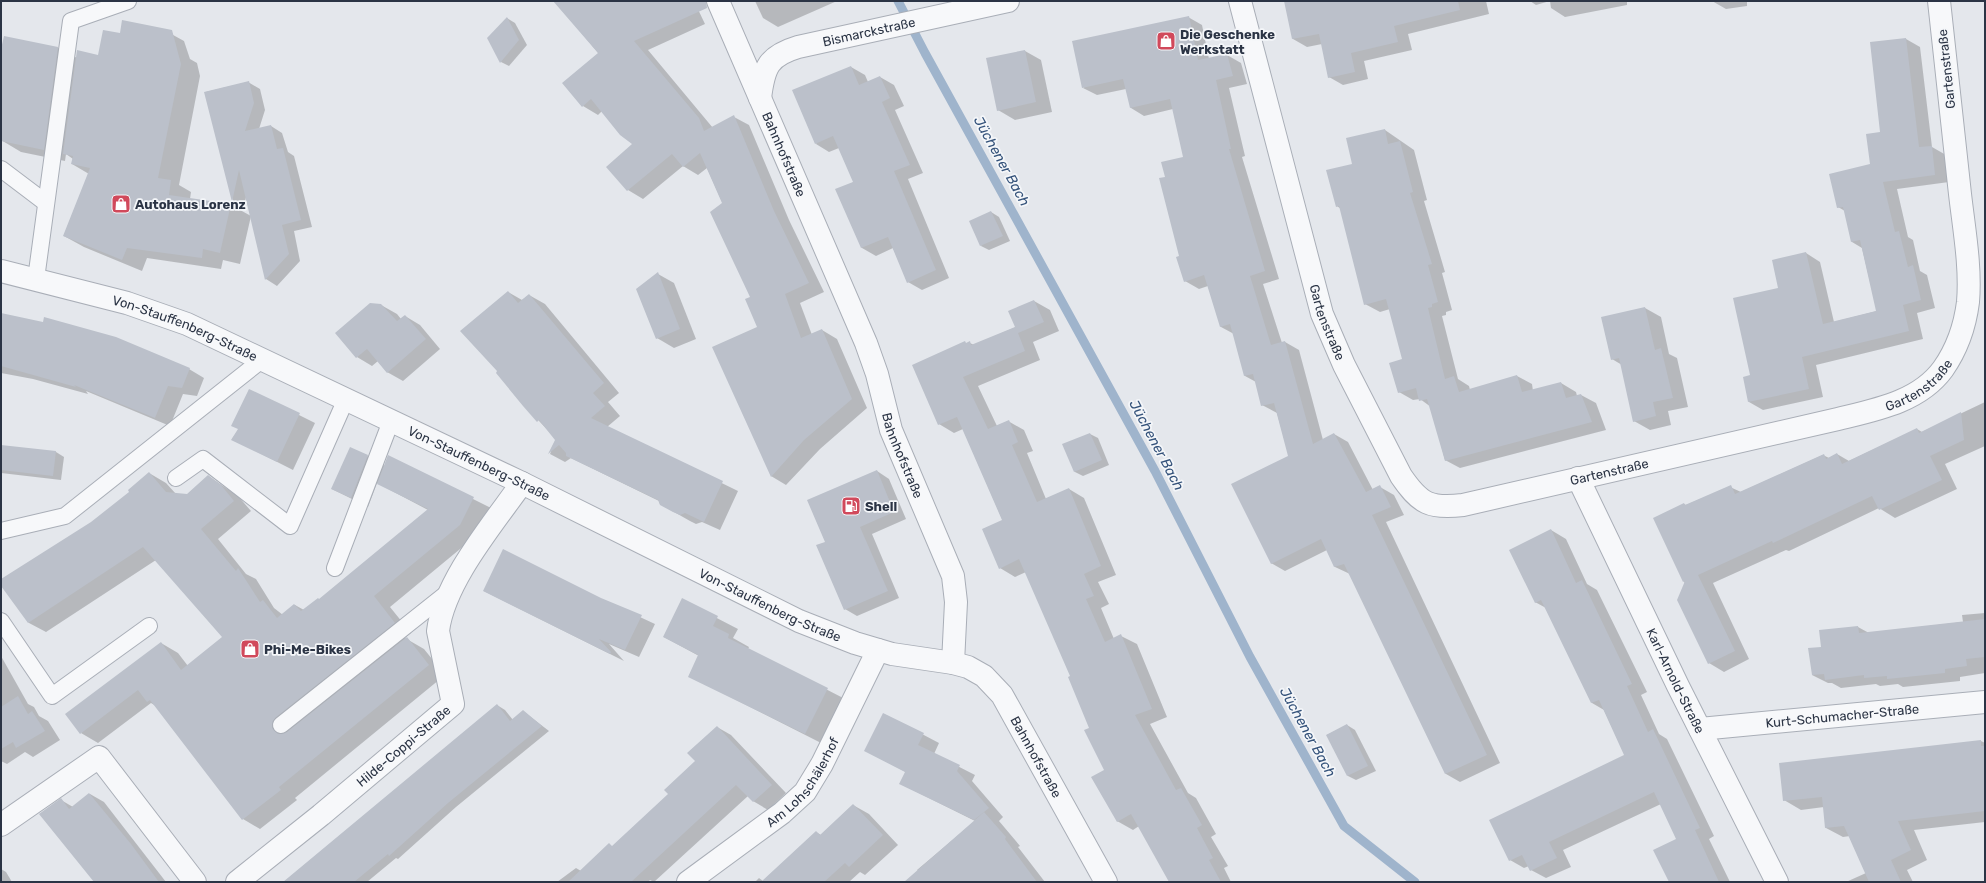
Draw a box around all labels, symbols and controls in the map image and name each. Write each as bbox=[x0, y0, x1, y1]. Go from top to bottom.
street label: Bismarckstraße bbox=[821, 15, 917, 49]
place label: Die Geschenke Werkstatt bbox=[1180, 27, 1275, 57]
street label: Gartenstraße bbox=[1935, 28, 1958, 109]
shop icon: Die Geschenke Werkstatt bbox=[1155, 30, 1177, 52]
street label: Bahnhofstraße bbox=[759, 110, 809, 199]
water label: Jüchener Bach bbox=[970, 113, 1033, 209]
shop icon: Autohaus Lorenz bbox=[110, 193, 132, 215]
place label: Autohaus Lorenz bbox=[135, 197, 246, 212]
street label: Gartenstraße bbox=[1307, 283, 1348, 363]
street label: Von-Stauffenberg-Straße bbox=[111, 293, 260, 364]
street label: Gartenstraße bbox=[1883, 357, 1955, 414]
water label: Jüchener Bach bbox=[1126, 397, 1188, 493]
street label: Bahnhofstraße bbox=[879, 411, 926, 500]
street label: Von-Stauffenberg-Straße bbox=[406, 423, 552, 504]
street label: Gartenstraße bbox=[1569, 456, 1650, 488]
fuel station icon: Shell bbox=[840, 495, 862, 517]
place label: Shell bbox=[865, 499, 897, 514]
street label: Von-Stauffenberg-Straße bbox=[696, 565, 843, 645]
street label: Karl-Arnold-Straße bbox=[1643, 626, 1708, 736]
shop icon: Phi-Me-Bikes bbox=[239, 638, 261, 660]
place label: Phi-Me-Bikes bbox=[264, 642, 351, 657]
water label: Jüchener Bach bbox=[1276, 684, 1339, 780]
street label: Kurt-Schumacher-Straße bbox=[1765, 701, 1920, 731]
street label: Hilde-Coppi-Straße bbox=[354, 702, 454, 790]
street label: Bahnhofstraße bbox=[1007, 714, 1065, 800]
street label: Am Lohschälerhof bbox=[763, 735, 842, 830]

